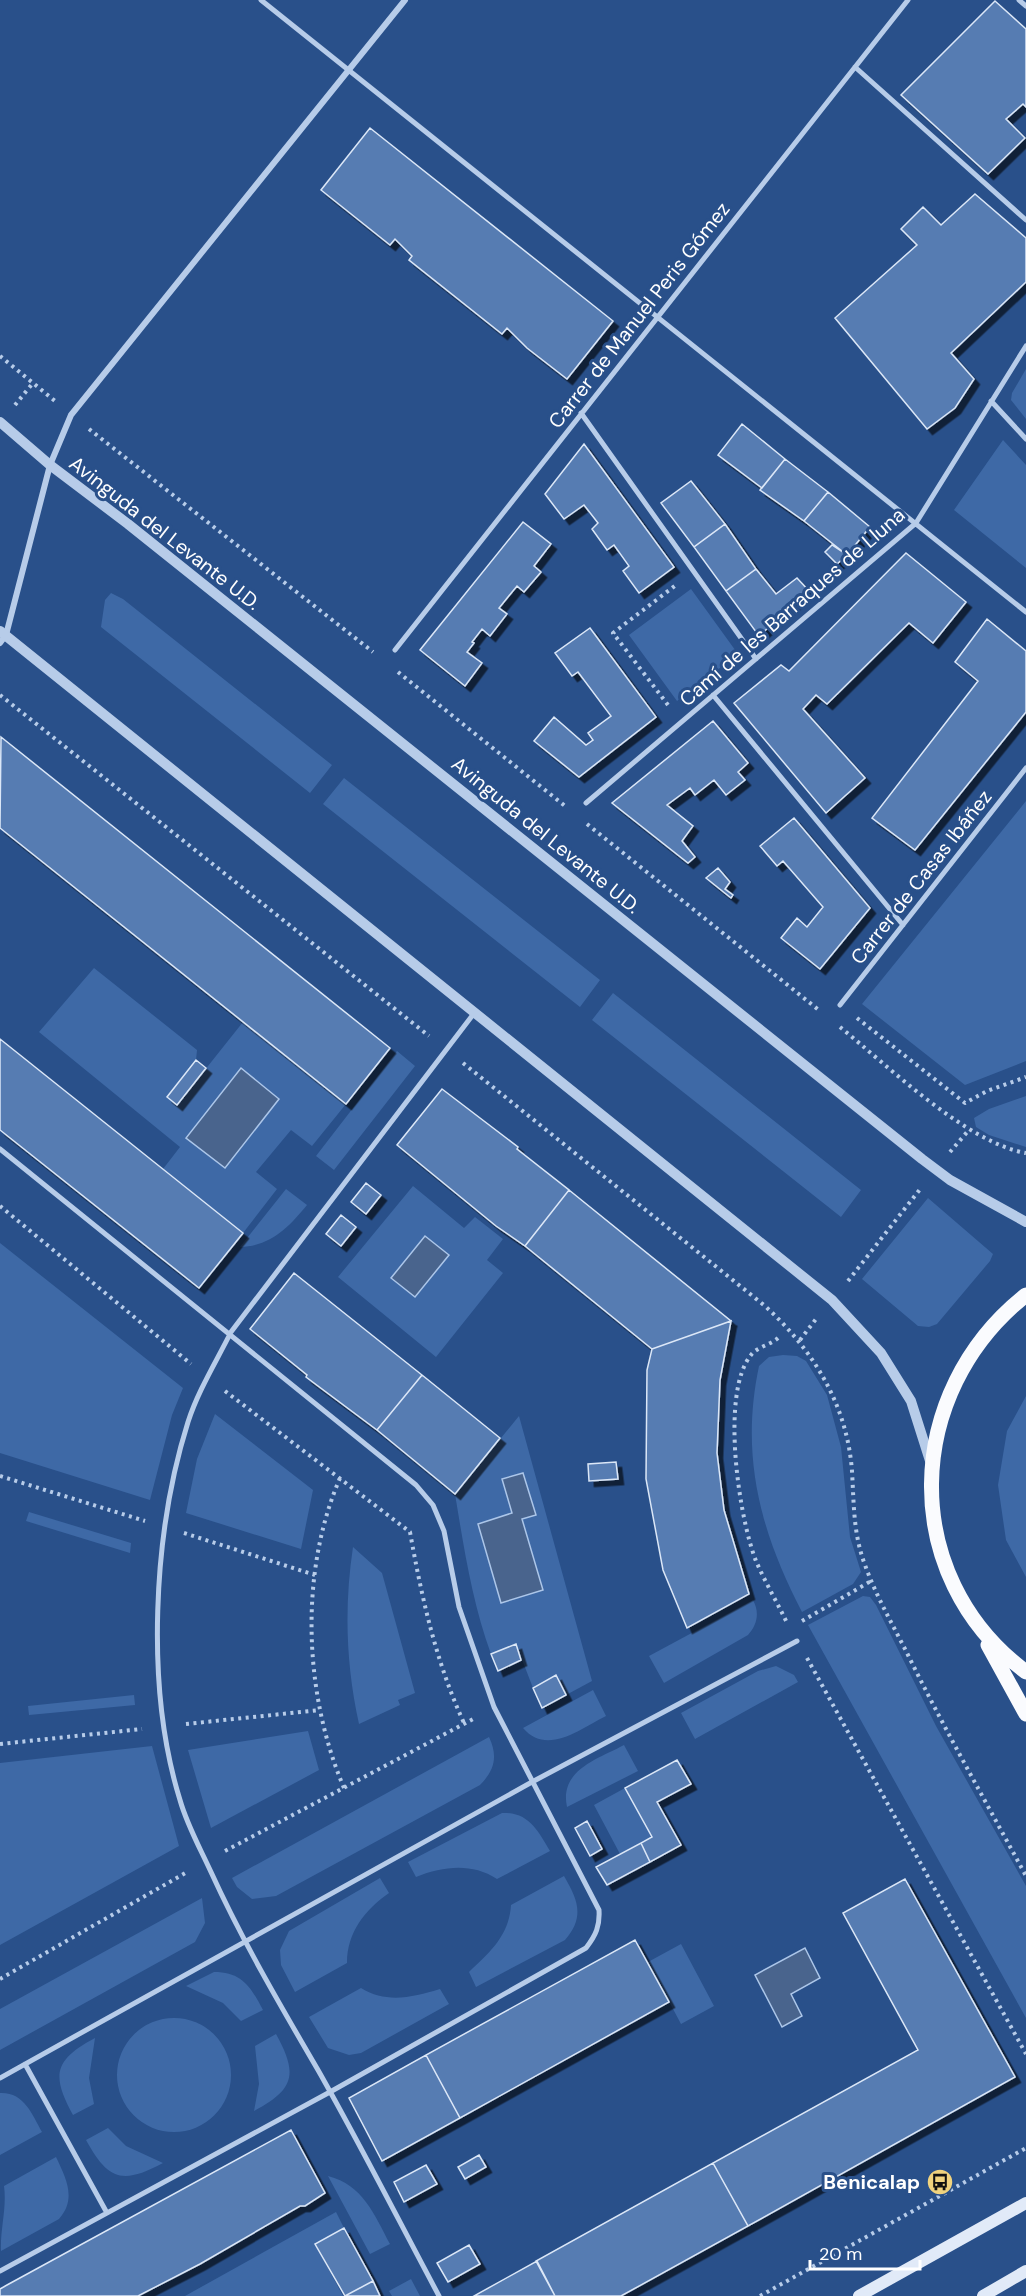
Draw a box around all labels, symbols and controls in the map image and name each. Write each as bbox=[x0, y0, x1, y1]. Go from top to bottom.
street label: Carrer de Manuel Peris Gómez bbox=[543, 197, 735, 433]
street label: Avinguda del Levante U.D. bbox=[64, 450, 266, 616]
street label: Camí de les Barraques de Lluna bbox=[674, 502, 910, 712]
street label: Avinguda del Levante U.D. bbox=[446, 751, 646, 919]
street label: Carrer de Casas Ibáñez bbox=[845, 784, 997, 970]
bus stop icon: Benicalap bbox=[925, 2167, 955, 2197]
place label: Benicalap bbox=[823, 2169, 920, 2195]
scale bar bbox=[810, 2233, 920, 2271]
text: 20 m bbox=[819, 2242, 862, 2266]

